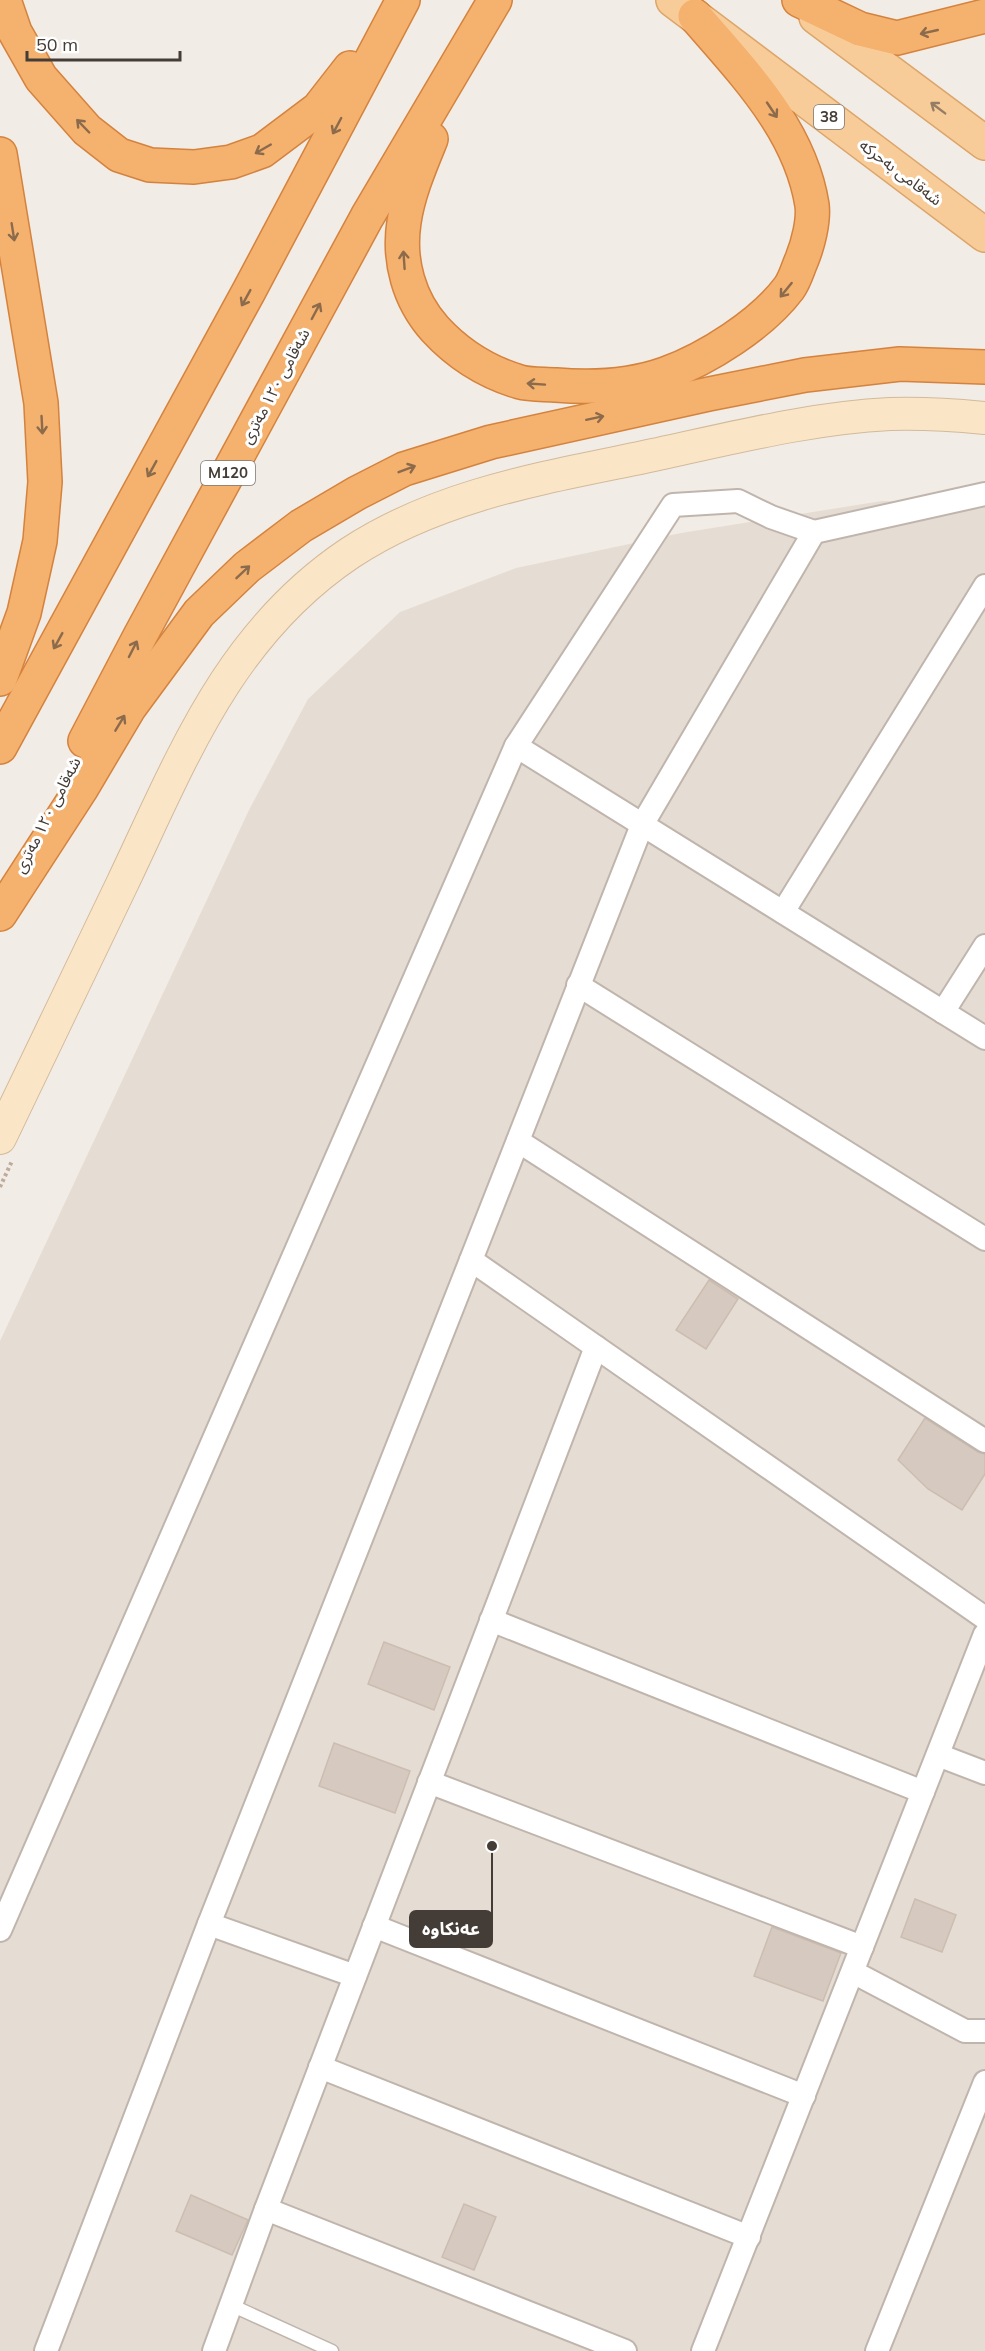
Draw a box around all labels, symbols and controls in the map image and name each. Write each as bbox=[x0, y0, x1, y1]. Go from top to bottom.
scale bar bbox=[27, 24, 180, 62]
one-way arrow bbox=[919, 26, 938, 38]
text: 50 m bbox=[36, 33, 78, 56]
one-way arrow bbox=[766, 101, 778, 118]
one-way arrow bbox=[931, 102, 947, 114]
road number: 38 bbox=[814, 105, 844, 129]
one-way arrow bbox=[331, 117, 343, 134]
one-way arrow bbox=[76, 118, 91, 133]
street label: شەقامی بەحرکە bbox=[856, 135, 946, 209]
one-way arrow bbox=[255, 143, 272, 155]
one-way arrow bbox=[7, 222, 18, 242]
one-way arrow bbox=[399, 251, 410, 271]
one-way arrow bbox=[779, 282, 792, 298]
one-way arrow bbox=[240, 289, 251, 307]
one-way arrow bbox=[310, 303, 322, 320]
street label: شەقامی ١٢٠ مەتری bbox=[236, 325, 314, 447]
one-way arrow bbox=[527, 378, 547, 389]
one-way arrow bbox=[585, 412, 605, 423]
one-way arrow bbox=[37, 415, 48, 435]
one-way arrow bbox=[146, 460, 157, 478]
road number: M120 bbox=[201, 461, 255, 485]
one-way arrow bbox=[397, 462, 416, 473]
one-way arrow bbox=[235, 565, 250, 579]
one-way arrow bbox=[52, 631, 63, 649]
one-way arrow bbox=[128, 640, 139, 658]
one-way arrow bbox=[115, 715, 127, 732]
street label: شەقامی ١٢٠ مەتری bbox=[9, 754, 85, 876]
callout: عەنکاوە bbox=[410, 1911, 492, 1947]
text: عەنکاوە bbox=[422, 1917, 480, 1940]

